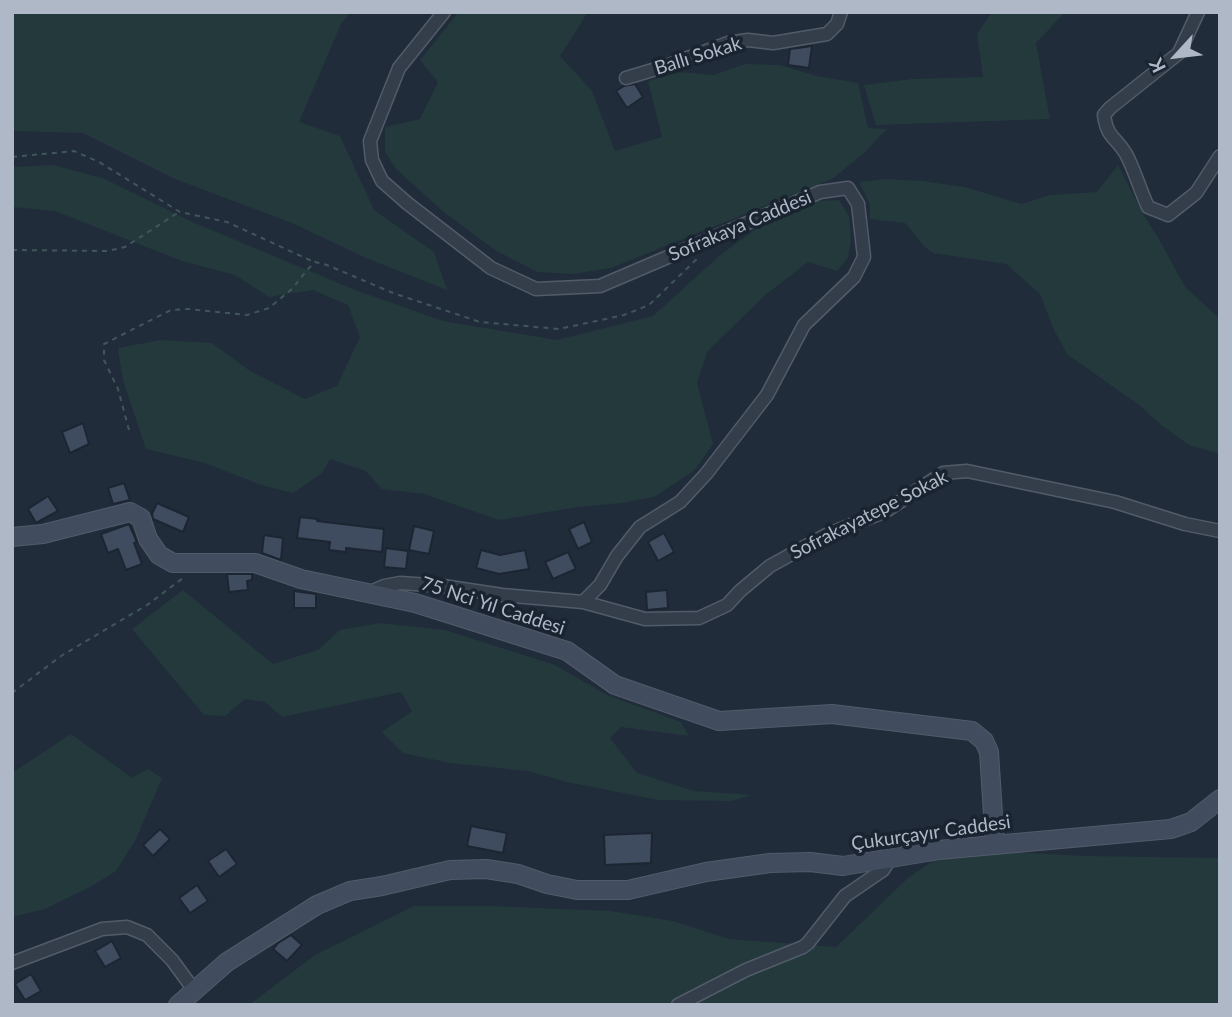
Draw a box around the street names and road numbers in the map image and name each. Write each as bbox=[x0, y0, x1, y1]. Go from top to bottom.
street label: Ballı Sokak bbox=[652, 32, 744, 80]
street label: Sofrakaya Caddesi bbox=[665, 186, 815, 266]
street label: Sofrakayatepe Sokak bbox=[786, 465, 952, 565]
street label: 75 Nci Yıl Caddesi bbox=[418, 572, 568, 640]
street label: Çukurçayır Caddesi bbox=[850, 811, 1012, 855]

